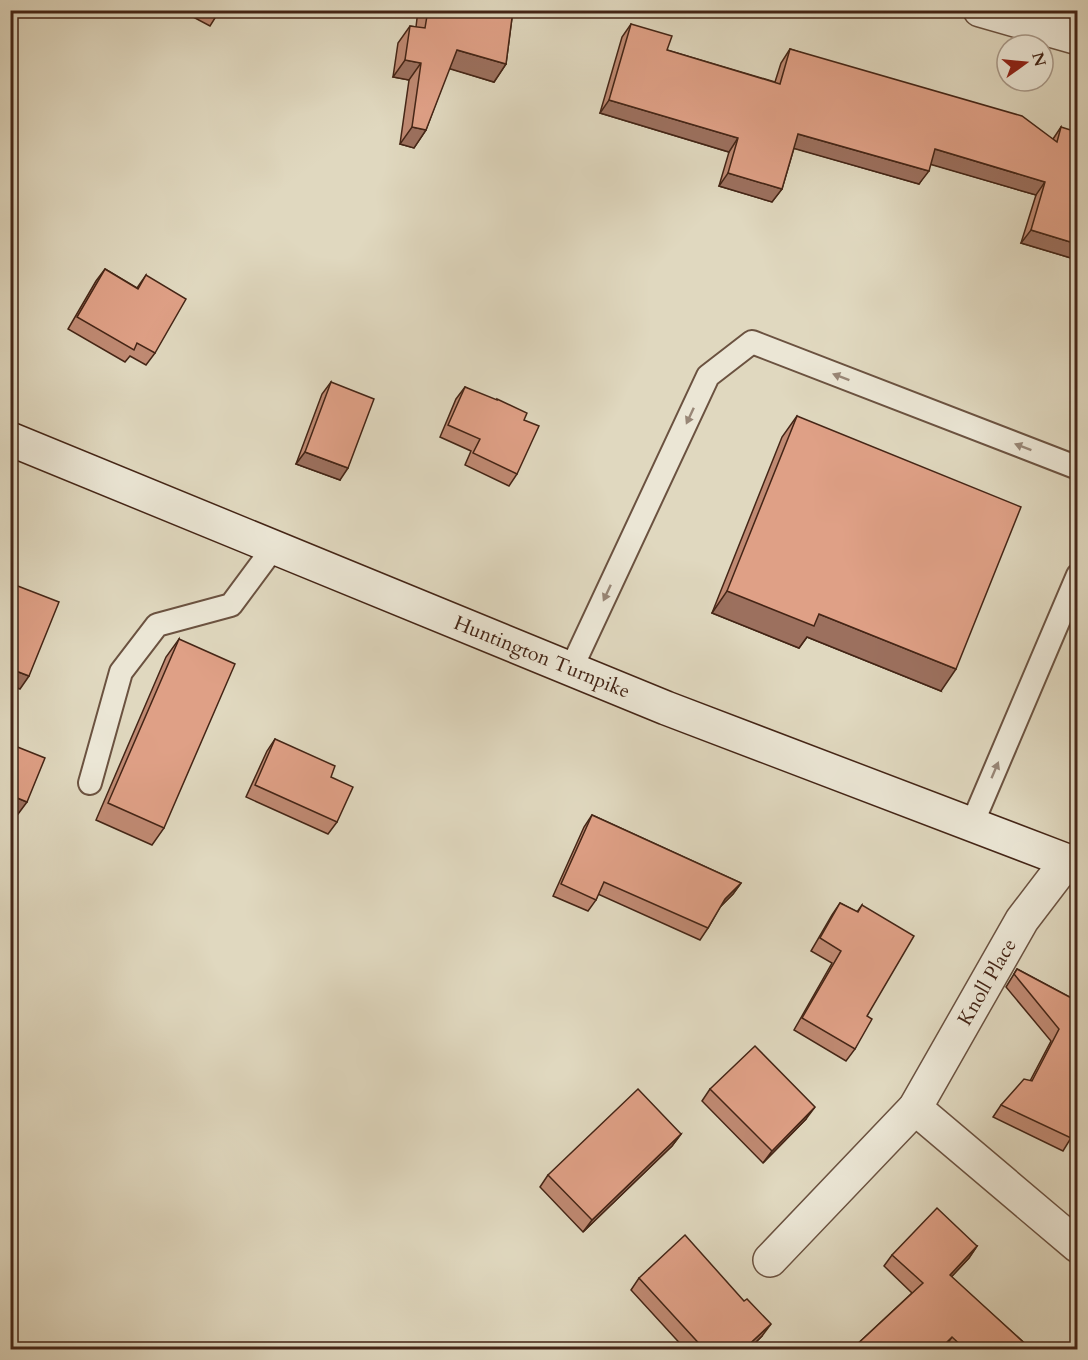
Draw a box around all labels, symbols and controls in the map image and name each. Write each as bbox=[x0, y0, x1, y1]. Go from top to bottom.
north arrow bbox=[995, 33, 1055, 93]
text: N bbox=[1026, 50, 1051, 69]
one-way arrow bbox=[832, 371, 850, 381]
one-way arrow bbox=[685, 407, 694, 424]
one-way arrow bbox=[1014, 442, 1032, 451]
one-way arrow bbox=[602, 584, 612, 602]
street label: Huntington Turnpike bbox=[450, 609, 634, 705]
one-way arrow bbox=[990, 761, 1000, 779]
street label: Knoll Place bbox=[951, 934, 1023, 1030]

